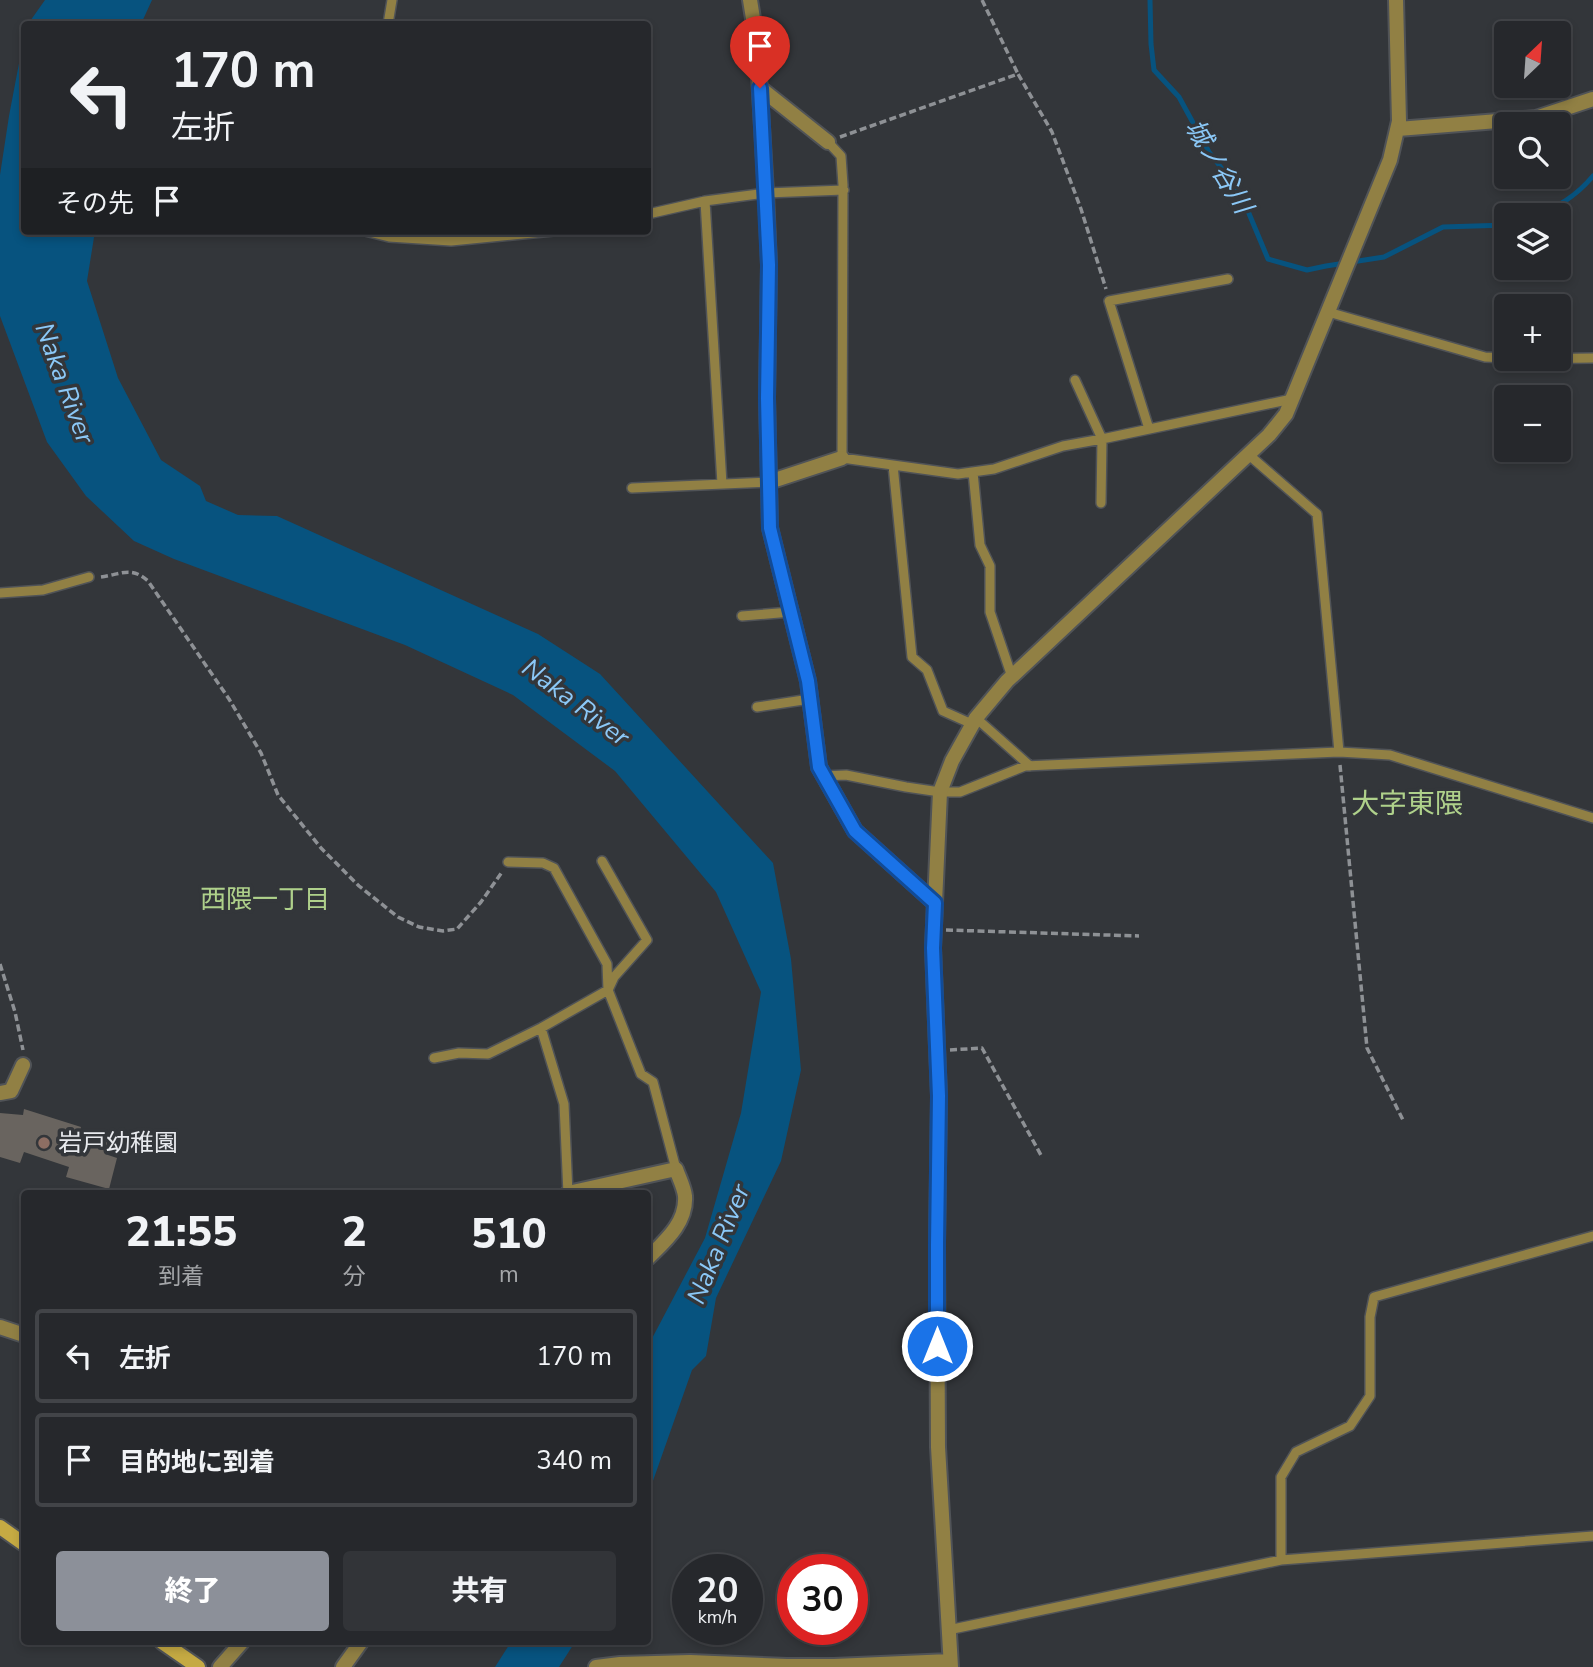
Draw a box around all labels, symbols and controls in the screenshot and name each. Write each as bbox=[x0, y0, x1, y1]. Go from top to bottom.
pin bbox=[730, 16, 790, 88]
north arrow bbox=[1494, 21, 1572, 98]
map controls bbox=[1494, 21, 1571, 462]
icon: arrive bbox=[741, 27, 779, 65]
text: 170 m bbox=[171, 37, 315, 104]
icon: left bbox=[56, 49, 147, 140]
text: 左折 bbox=[171, 106, 235, 149]
button: search bbox=[1494, 112, 1571, 189]
water label: 城ノ谷川 bbox=[1177, 113, 1262, 222]
icon: arrive bbox=[148, 182, 186, 220]
text: その先 bbox=[56, 186, 134, 221]
button: layers bbox=[1494, 203, 1571, 280]
button: + bbox=[1494, 294, 1571, 371]
water label: Naka River bbox=[27, 318, 103, 449]
button: − bbox=[1494, 385, 1571, 462]
water label: Naka River bbox=[515, 650, 637, 755]
district label: 大字東隈 bbox=[1351, 785, 1463, 823]
district label: 西隈一丁目 bbox=[200, 882, 330, 917]
place label: 岩戸幼稚園 bbox=[58, 1127, 178, 1159]
marker: 岩戸幼稚園 bbox=[36, 1135, 52, 1151]
water label: Naka River bbox=[679, 1179, 759, 1309]
text: 21:55 bbox=[125, 1204, 237, 1261]
text: 2 bbox=[341, 1204, 367, 1261]
text: 510 bbox=[471, 1206, 547, 1263]
text: m bbox=[499, 1259, 519, 1290]
text: 到着 bbox=[158, 1261, 204, 1292]
text: 分 bbox=[343, 1261, 366, 1292]
position arrow bbox=[900, 1309, 974, 1383]
icon: left bbox=[60, 1337, 98, 1375]
text: 170 m bbox=[536, 1339, 612, 1374]
text: 左折 bbox=[119, 1341, 171, 1376]
icon: arrive bbox=[60, 1441, 98, 1479]
text: 340 m bbox=[536, 1443, 612, 1478]
text: 目的地に到着 bbox=[119, 1445, 275, 1480]
button: 終了 bbox=[56, 1551, 329, 1631]
button: 共有 bbox=[343, 1551, 616, 1631]
speed limit sign: 30 bbox=[777, 1554, 868, 1645]
text: 20 bbox=[696, 1567, 739, 1614]
text: km/h bbox=[698, 1605, 737, 1629]

